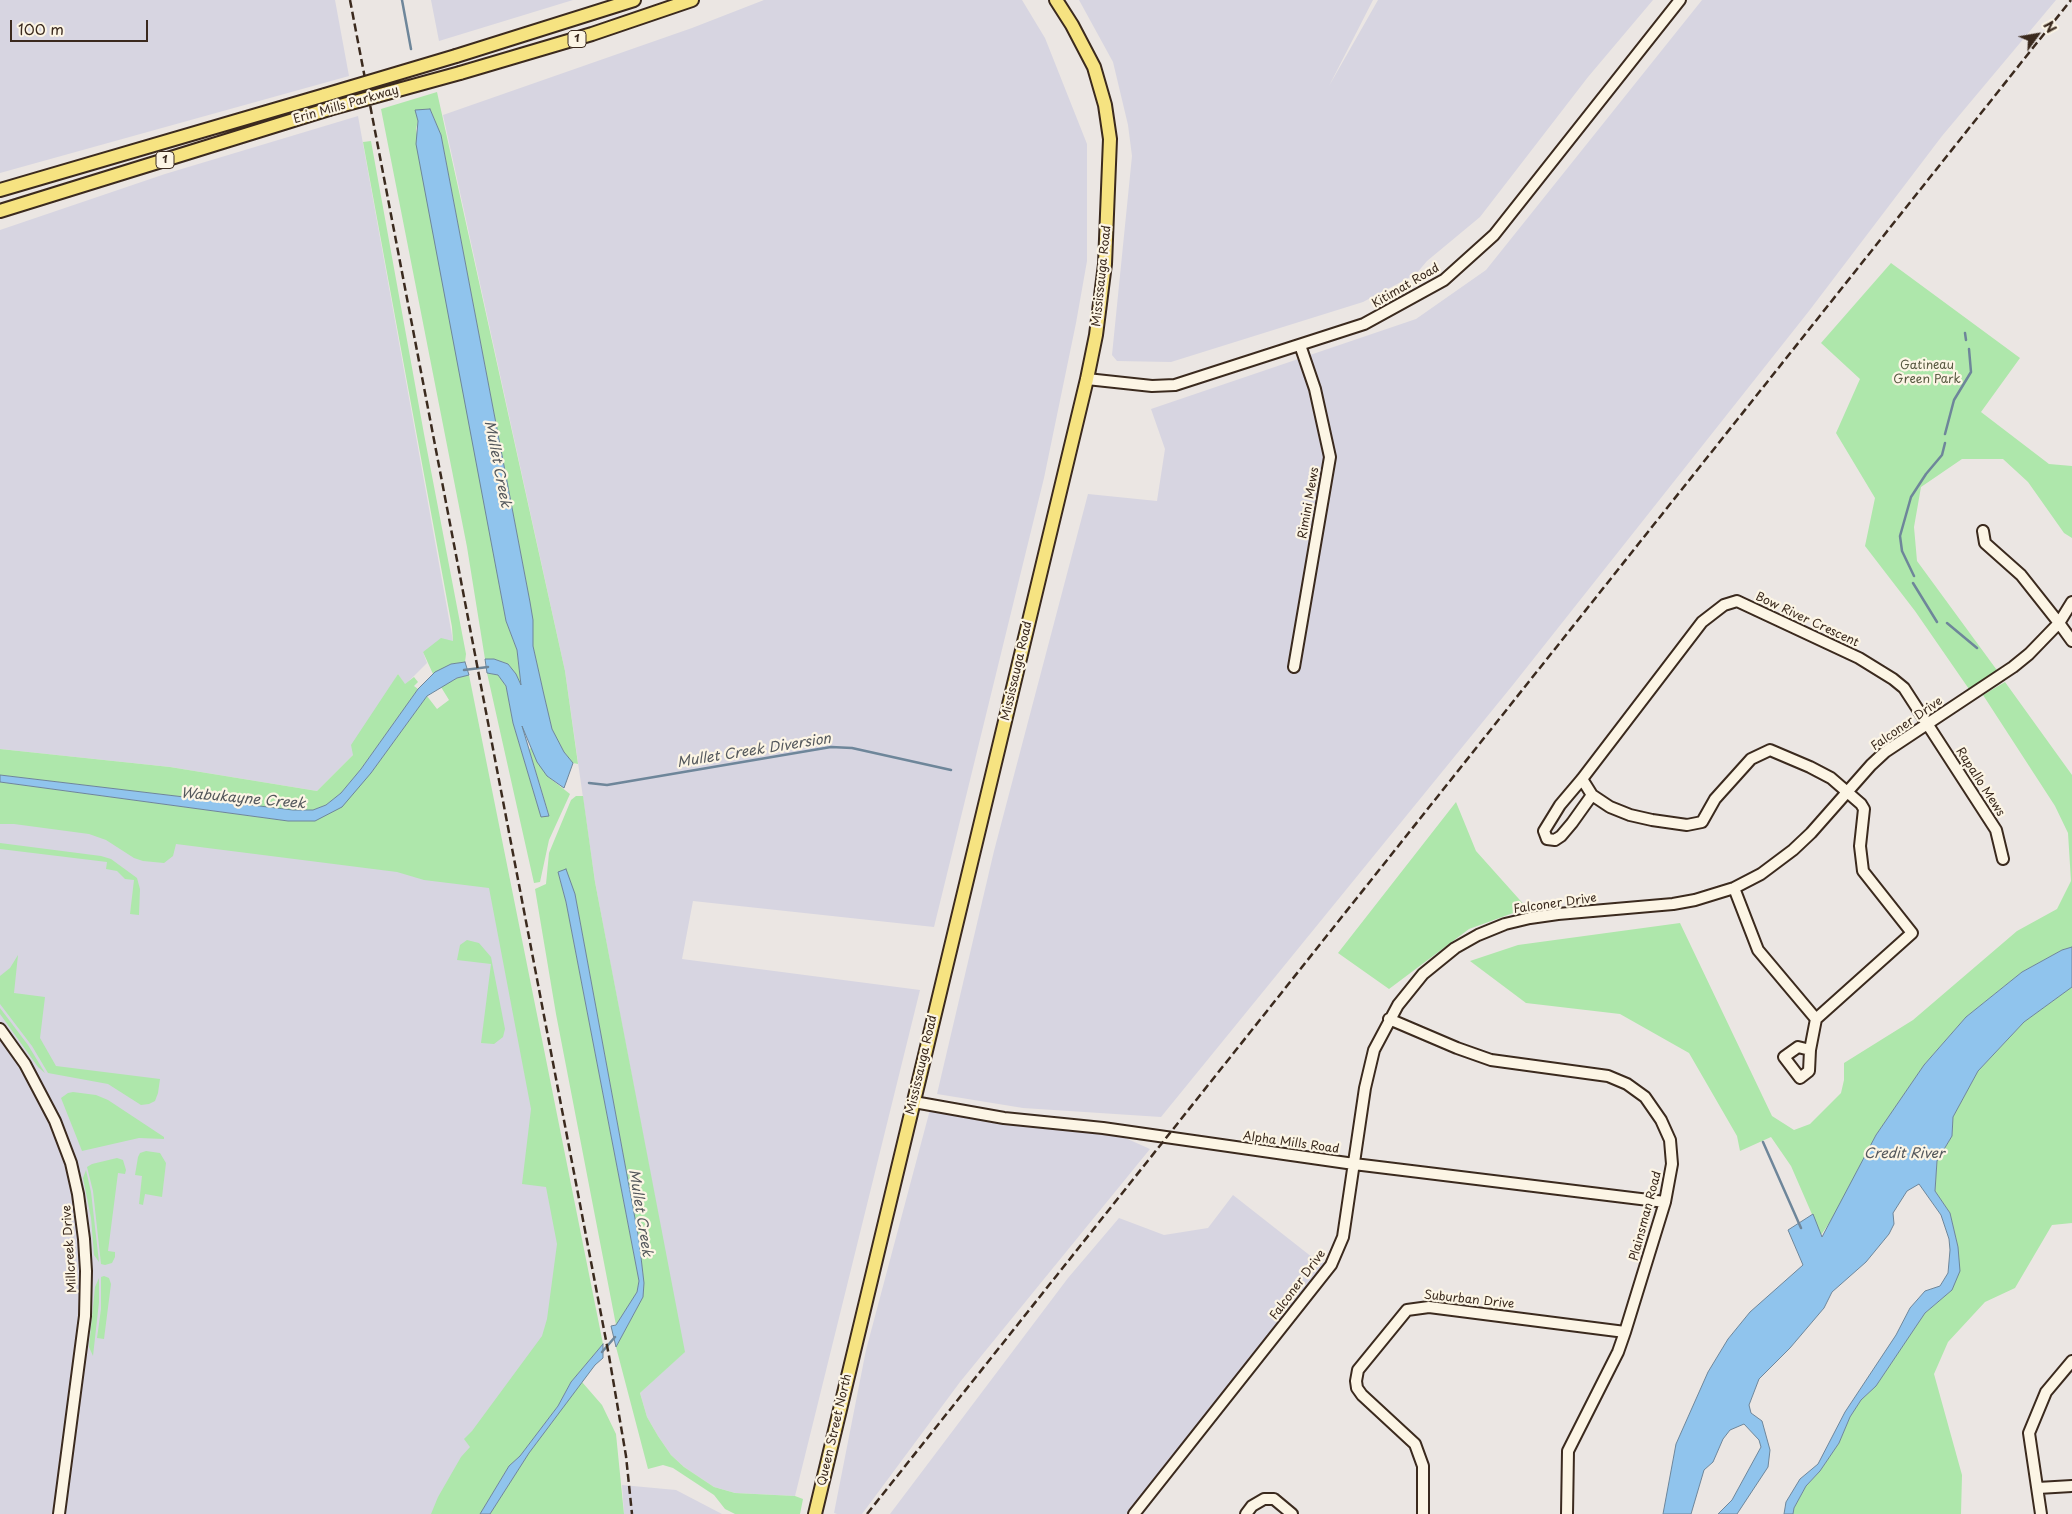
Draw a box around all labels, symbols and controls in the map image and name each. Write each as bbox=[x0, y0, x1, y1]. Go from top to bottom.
scale bar bbox=[12, 10, 150, 42]
north arrow bbox=[2012, 10, 2062, 60]
text: 100 m bbox=[18, 17, 64, 40]
text: N bbox=[2038, 17, 2062, 37]
road number: 1 bbox=[568, 30, 586, 48]
street label: Erin Mills Parkway bbox=[292, 83, 400, 127]
road number: 1 bbox=[156, 152, 174, 168]
street label: Mississauga Road bbox=[1090, 225, 1114, 327]
street label: Kitimat Road bbox=[1370, 261, 1442, 311]
park label: Gatineau Green Park bbox=[1893, 359, 1961, 387]
water label: Mullet Creek bbox=[480, 419, 514, 509]
street label: Rimini Mews bbox=[1296, 466, 1322, 540]
street label: Bow River Crescent bbox=[1753, 590, 1861, 650]
street label: Mississauga Road bbox=[999, 620, 1035, 722]
street label: Falconer Drive bbox=[1869, 694, 1945, 754]
water label: Mullet Creek Diversion bbox=[676, 731, 832, 771]
street label: Rapallo Mews bbox=[1952, 745, 2008, 819]
water label: Wabukayne Creek bbox=[180, 785, 306, 813]
street label: Falconer Drive bbox=[1512, 891, 1598, 917]
street label: Mississauga Road bbox=[904, 1014, 940, 1116]
street label: Alpha Mills Road bbox=[1242, 1129, 1340, 1157]
water label: Credit River bbox=[1864, 1146, 1944, 1162]
water label: Mullet Creek bbox=[625, 1168, 655, 1258]
street label: Plainsman Road bbox=[1627, 1169, 1665, 1263]
street label: Millcreek Drive bbox=[60, 1205, 80, 1293]
street label: Falconer Drive bbox=[1267, 1247, 1329, 1323]
street label: Suburban Drive bbox=[1423, 1288, 1515, 1312]
street label: Queen Street North bbox=[815, 1373, 855, 1487]

